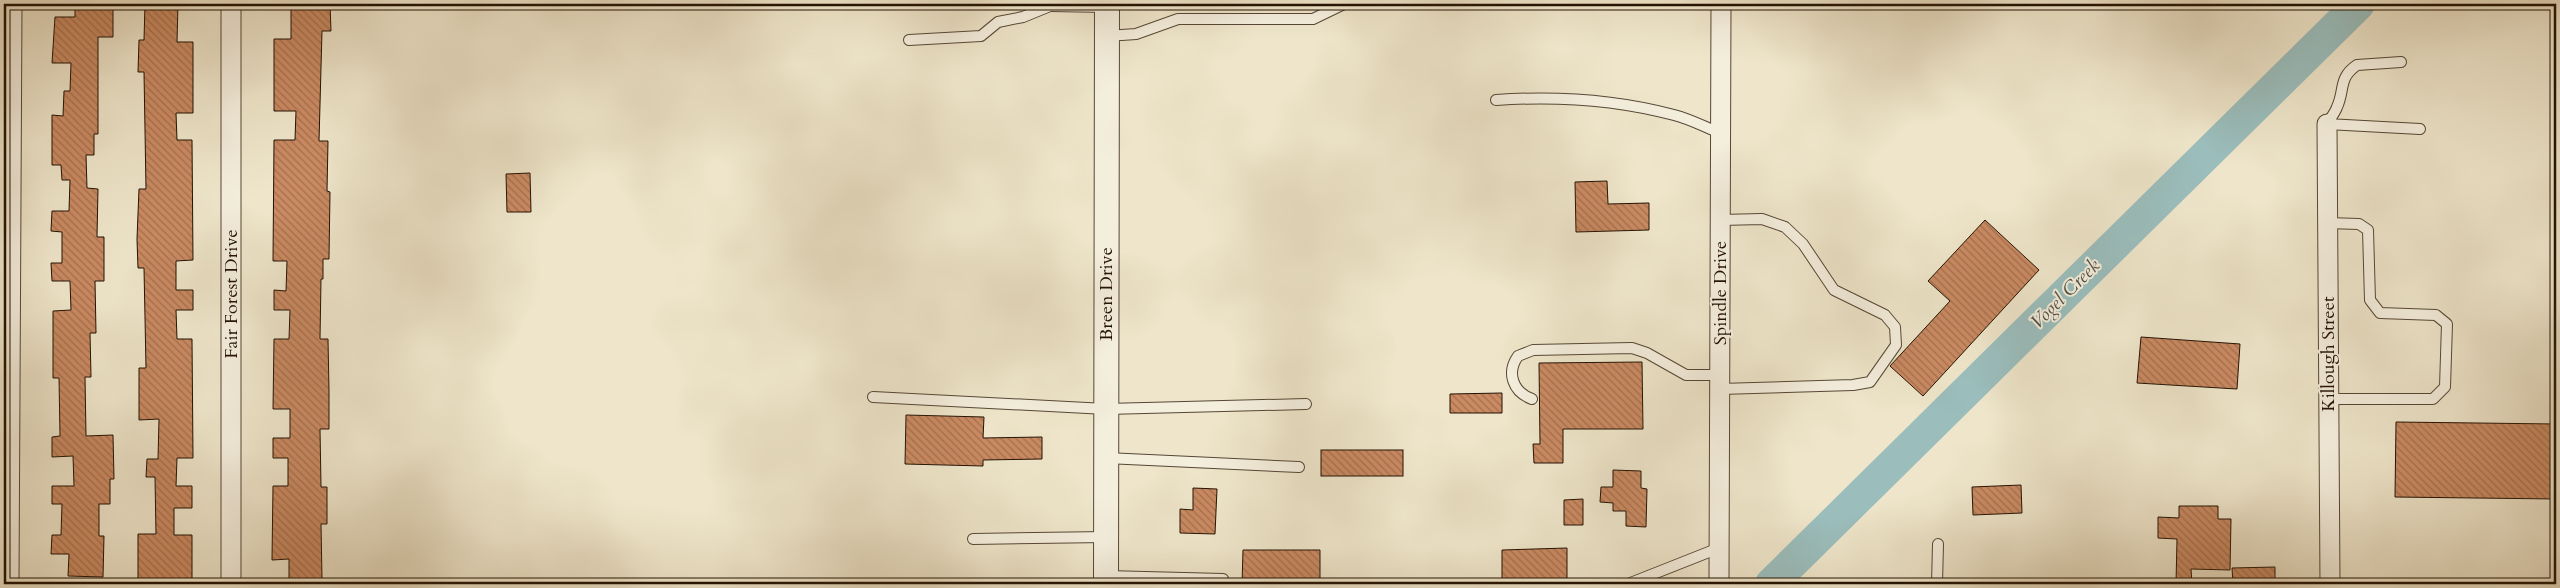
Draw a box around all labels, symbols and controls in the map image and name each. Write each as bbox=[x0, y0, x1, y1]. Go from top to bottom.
street label: Fair Forest Drive bbox=[219, 229, 244, 359]
street label: Spindle Drive bbox=[1708, 241, 1733, 345]
street label: Breen Drive bbox=[1094, 247, 1119, 341]
water label: Vogel Creek bbox=[2024, 253, 2106, 335]
street label: Killough Street bbox=[2316, 296, 2341, 412]

